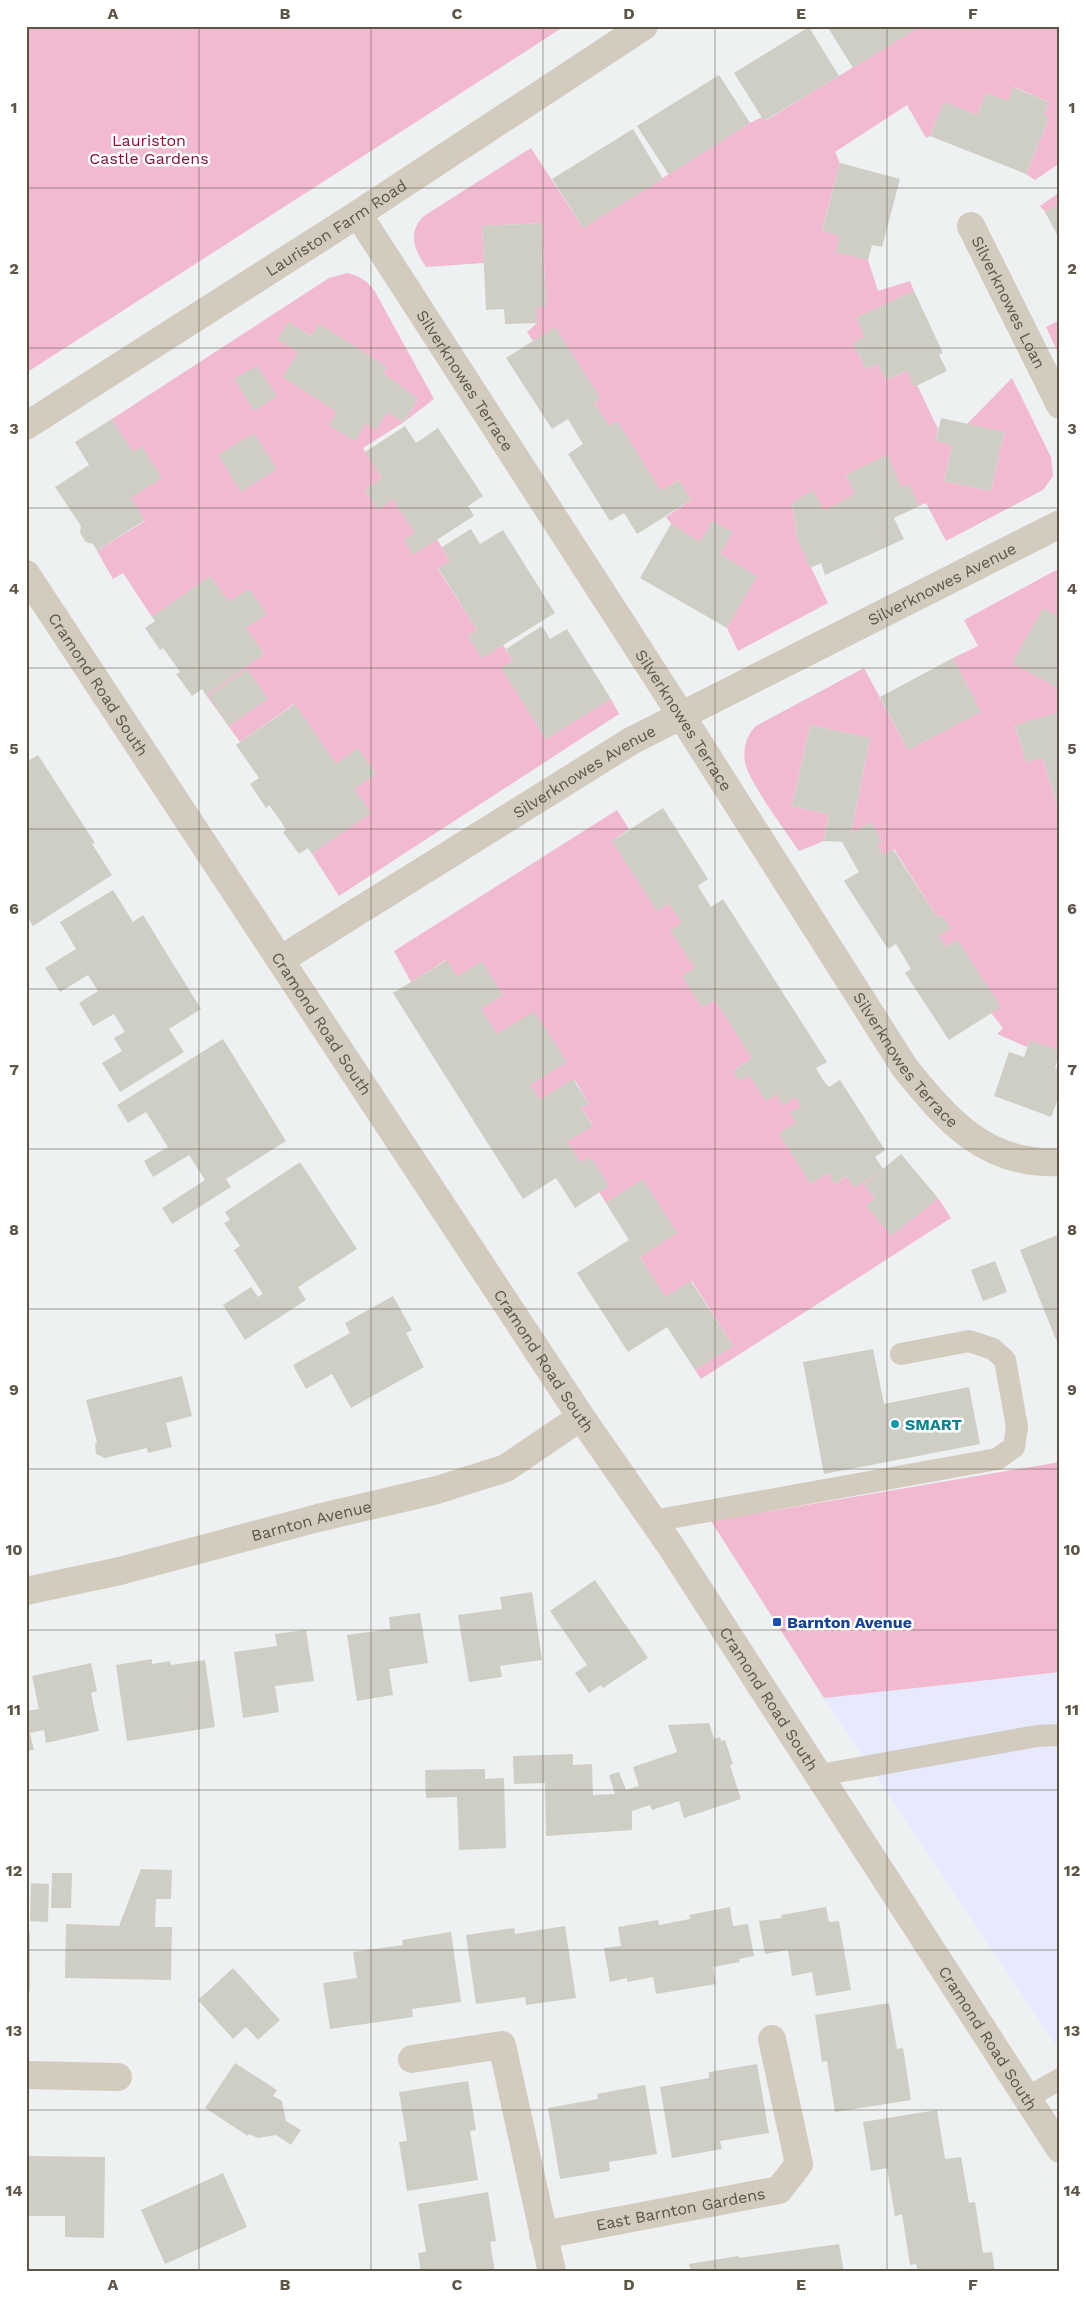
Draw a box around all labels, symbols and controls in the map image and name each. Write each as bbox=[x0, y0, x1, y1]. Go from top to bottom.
text: A bbox=[108, 4, 119, 23]
text: B bbox=[280, 4, 291, 23]
text: C bbox=[452, 4, 463, 23]
text: D bbox=[623, 4, 635, 23]
text: E bbox=[796, 4, 806, 23]
text: F bbox=[968, 4, 978, 23]
text: 1 bbox=[11, 98, 17, 117]
text: 1 bbox=[1069, 98, 1075, 117]
park label: Lauriston Castle Gardens bbox=[89, 131, 209, 168]
street label: Lauriston Farm Road bbox=[262, 176, 410, 280]
street label: Silverknowes Loan bbox=[967, 233, 1049, 372]
text: 2 bbox=[9, 259, 19, 278]
text: 2 bbox=[1067, 259, 1077, 278]
street label: Silverknowes Terrace bbox=[412, 306, 517, 455]
text: 3 bbox=[9, 419, 19, 438]
text: 3 bbox=[1067, 419, 1077, 438]
street label: Silverknowes Avenue bbox=[865, 539, 1019, 630]
text: 4 bbox=[9, 579, 19, 598]
text: 4 bbox=[1067, 579, 1077, 598]
street label: Cramond Road South bbox=[44, 609, 152, 760]
street label: Silverknowes Terrace bbox=[631, 646, 736, 795]
street label: Silverknowes Avenue bbox=[510, 721, 659, 822]
text: 5 bbox=[9, 739, 19, 758]
text: 5 bbox=[1067, 739, 1077, 758]
text: 6 bbox=[9, 899, 19, 918]
text: 6 bbox=[1067, 899, 1077, 918]
street label: Cramond Road South bbox=[267, 948, 375, 1099]
street label: Silverknowes Terrace bbox=[849, 989, 962, 1132]
text: 7 bbox=[9, 1060, 19, 1079]
text: 7 bbox=[1067, 1060, 1077, 1079]
text: 8 bbox=[9, 1220, 19, 1239]
text: 8 bbox=[1067, 1220, 1077, 1239]
street label: Cramond Road South bbox=[490, 1286, 598, 1436]
text: 9 bbox=[9, 1380, 19, 1399]
text: 9 bbox=[1067, 1380, 1077, 1399]
place label: SMART bbox=[905, 1415, 963, 1434]
marker: SMART bbox=[889, 1418, 901, 1430]
street label: Barnton Avenue bbox=[249, 1497, 374, 1545]
text: 10 bbox=[5, 1540, 23, 1559]
text: 10 bbox=[1063, 1540, 1081, 1559]
place label: Barnton Avenue bbox=[787, 1613, 912, 1632]
marker: Barnton Avenue bbox=[771, 1616, 783, 1628]
street label: Cramond Road South bbox=[715, 1623, 822, 1774]
text: 11 bbox=[7, 1700, 21, 1719]
text: 11 bbox=[1065, 1700, 1079, 1719]
text: 12 bbox=[6, 1861, 22, 1880]
text: 12 bbox=[1064, 1861, 1080, 1880]
street label: Cramond Road South bbox=[934, 1963, 1041, 2114]
text: 13 bbox=[6, 2021, 22, 2040]
text: 13 bbox=[1064, 2021, 1080, 2040]
text: 14 bbox=[5, 2181, 23, 2200]
text: 14 bbox=[1063, 2181, 1081, 2200]
street label: East Barnton Gardens bbox=[594, 2184, 767, 2235]
text: A bbox=[108, 2275, 119, 2294]
text: B bbox=[280, 2275, 291, 2294]
text: C bbox=[452, 2275, 463, 2294]
text: D bbox=[623, 2275, 635, 2294]
text: E bbox=[796, 2275, 806, 2294]
text: F bbox=[968, 2275, 978, 2294]

